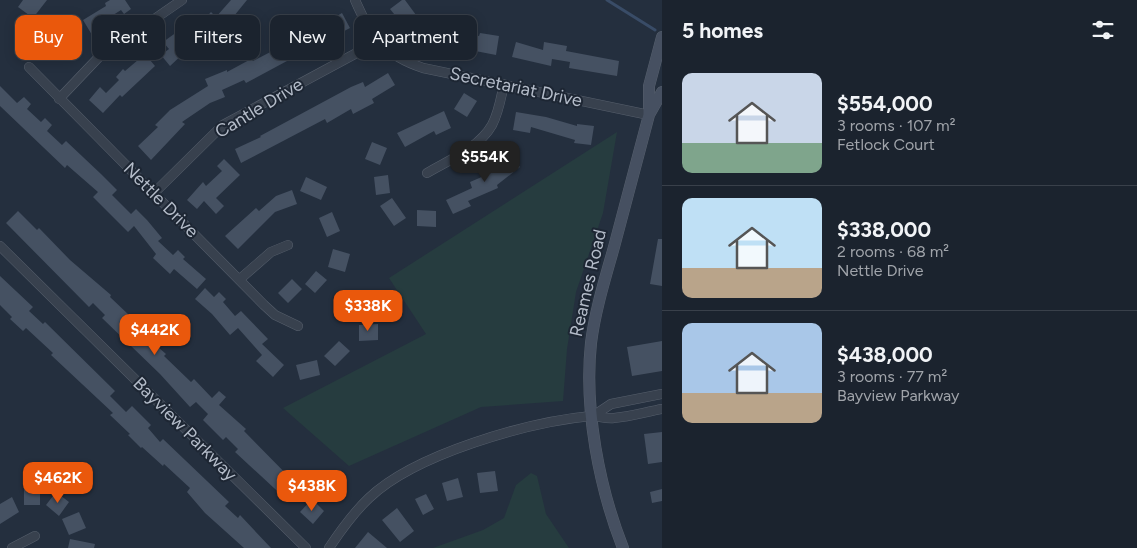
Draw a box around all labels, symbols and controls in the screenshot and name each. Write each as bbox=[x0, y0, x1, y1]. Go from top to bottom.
chip: Buy bbox=[15, 15, 82, 60]
chip: Rent bbox=[92, 15, 165, 60]
chip: Filters bbox=[175, 15, 260, 60]
chip: New bbox=[270, 15, 344, 60]
chip: Apartment bbox=[354, 15, 477, 60]
icon: filters bbox=[1089, 16, 1117, 44]
text: 5 homes bbox=[682, 18, 763, 43]
street label: Secretariat Drive bbox=[448, 62, 584, 112]
street label: Cantle Drive bbox=[211, 73, 307, 143]
text: $554,000 bbox=[837, 91, 933, 116]
icon: home bbox=[722, 93, 782, 153]
text: 3 rooms · 107 m² bbox=[837, 116, 955, 135]
text: Fetlock Court bbox=[837, 135, 935, 154]
pin: $554K bbox=[450, 140, 520, 183]
text: $554K bbox=[461, 147, 509, 166]
street label: Nettle Drive bbox=[119, 158, 203, 242]
text: $338,000 bbox=[837, 217, 931, 242]
icon: home bbox=[722, 218, 782, 278]
street label: Reames Road bbox=[565, 227, 611, 339]
text: 2 rooms · 68 m² bbox=[837, 242, 949, 261]
text: Nettle Drive bbox=[837, 261, 923, 280]
pin: $338K bbox=[333, 290, 403, 332]
text: $338K bbox=[344, 296, 392, 315]
pin: $442K bbox=[120, 314, 190, 356]
text: $442K bbox=[130, 320, 180, 339]
text: $438,000 bbox=[837, 342, 933, 367]
icon: home bbox=[722, 343, 782, 403]
text: 3 rooms · 77 m² bbox=[837, 367, 947, 386]
street label: Bayview Parkway bbox=[128, 372, 242, 486]
text: Bayview Parkway bbox=[837, 386, 960, 405]
pin: $462K bbox=[23, 462, 93, 504]
text: $462K bbox=[34, 468, 82, 487]
pin: $438K bbox=[277, 470, 347, 512]
text: $438K bbox=[288, 476, 336, 495]

